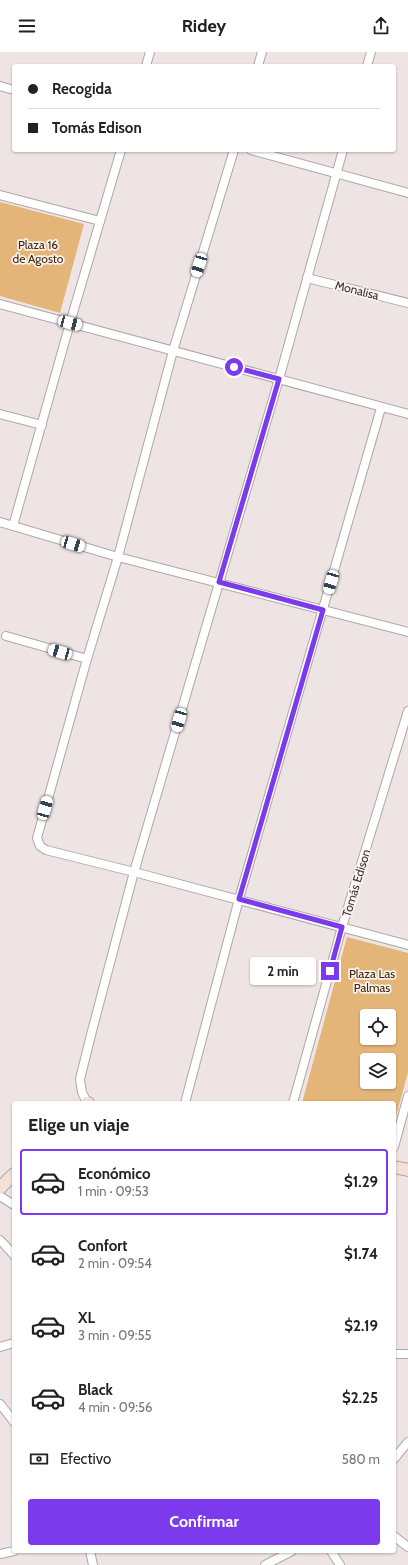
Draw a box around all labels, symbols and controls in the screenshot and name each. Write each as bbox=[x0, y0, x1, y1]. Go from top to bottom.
icon: menu bbox=[16, 15, 38, 37]
text: Ridey bbox=[182, 15, 226, 37]
icon: share bbox=[370, 15, 392, 37]
text: Recogida bbox=[52, 80, 112, 98]
text: Tomás Edison bbox=[52, 119, 142, 137]
park label: Plaza 16 de Agosto bbox=[13, 237, 64, 266]
car bbox=[190, 252, 208, 278]
street label: Monalisa bbox=[333, 277, 381, 303]
car bbox=[57, 314, 83, 332]
route start bbox=[225, 358, 243, 376]
car bbox=[60, 535, 86, 553]
car bbox=[322, 569, 340, 595]
car bbox=[47, 643, 73, 661]
car bbox=[170, 707, 188, 733]
car bbox=[36, 795, 54, 821]
street label: Tomás Edison bbox=[339, 847, 373, 919]
callout: 2 min bbox=[250, 957, 316, 985]
route end bbox=[321, 962, 339, 980]
text: 2 min bbox=[267, 963, 299, 979]
park label: Plaza Las Palmas bbox=[349, 966, 395, 995]
map controls bbox=[360, 1009, 396, 1089]
button: locate bbox=[360, 1009, 396, 1045]
button: layers bbox=[360, 1053, 396, 1089]
text: Elige un viaje bbox=[28, 1114, 129, 1136]
icon: car bbox=[30, 1164, 66, 1200]
text: Económico bbox=[78, 1165, 150, 1183]
text: $1.29 bbox=[344, 1173, 378, 1191]
text: 1 min · 09:53 bbox=[78, 1183, 149, 1199]
icon: car bbox=[30, 1236, 66, 1272]
text: Confort bbox=[78, 1237, 127, 1255]
text: $1.74 bbox=[344, 1245, 378, 1263]
text: 2 min · 09:54 bbox=[78, 1255, 152, 1271]
icon: car bbox=[30, 1308, 66, 1344]
text: XL bbox=[78, 1309, 95, 1327]
text: $2.19 bbox=[344, 1317, 378, 1335]
text: 3 min · 09:55 bbox=[78, 1327, 152, 1343]
icon: car bbox=[30, 1380, 66, 1416]
text: Black bbox=[78, 1381, 113, 1399]
text: $2.25 bbox=[342, 1389, 378, 1407]
text: 4 min · 09:56 bbox=[78, 1399, 152, 1415]
icon: cash bbox=[28, 1448, 50, 1470]
text: Efectivo bbox=[60, 1450, 111, 1468]
text: 580 m bbox=[342, 1451, 380, 1467]
button: Confirmar bbox=[28, 1499, 380, 1545]

